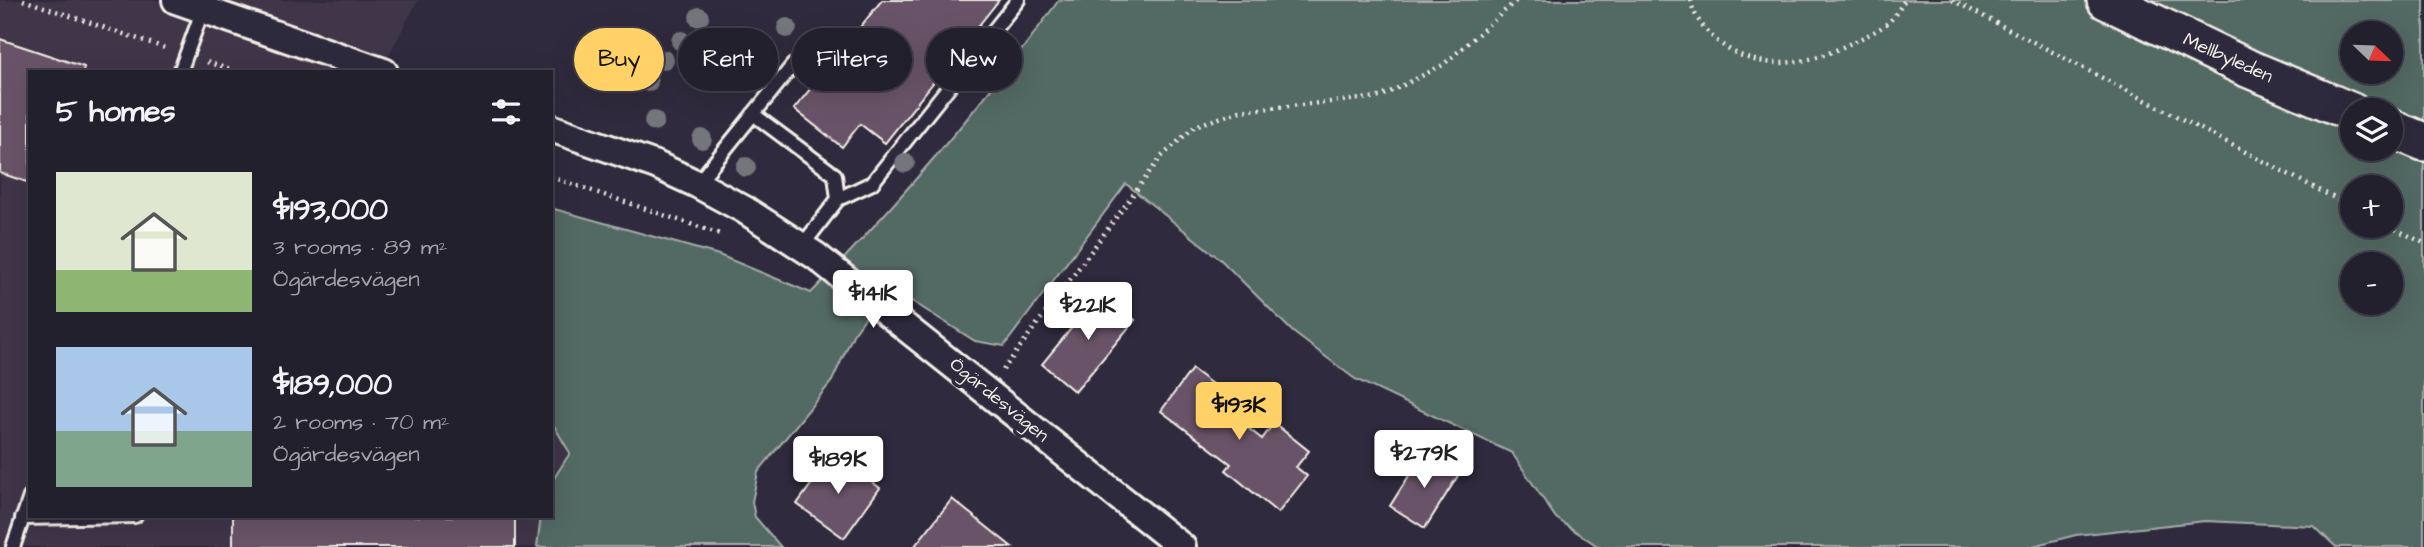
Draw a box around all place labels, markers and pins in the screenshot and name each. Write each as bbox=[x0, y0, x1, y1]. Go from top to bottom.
pin: $141K bbox=[824, 270, 922, 330]
pin: $221K bbox=[1039, 282, 1137, 342]
pin: $193K bbox=[1190, 382, 1288, 442]
pin: $279K bbox=[1375, 430, 1473, 490]
pin: $189K bbox=[789, 436, 887, 496]

